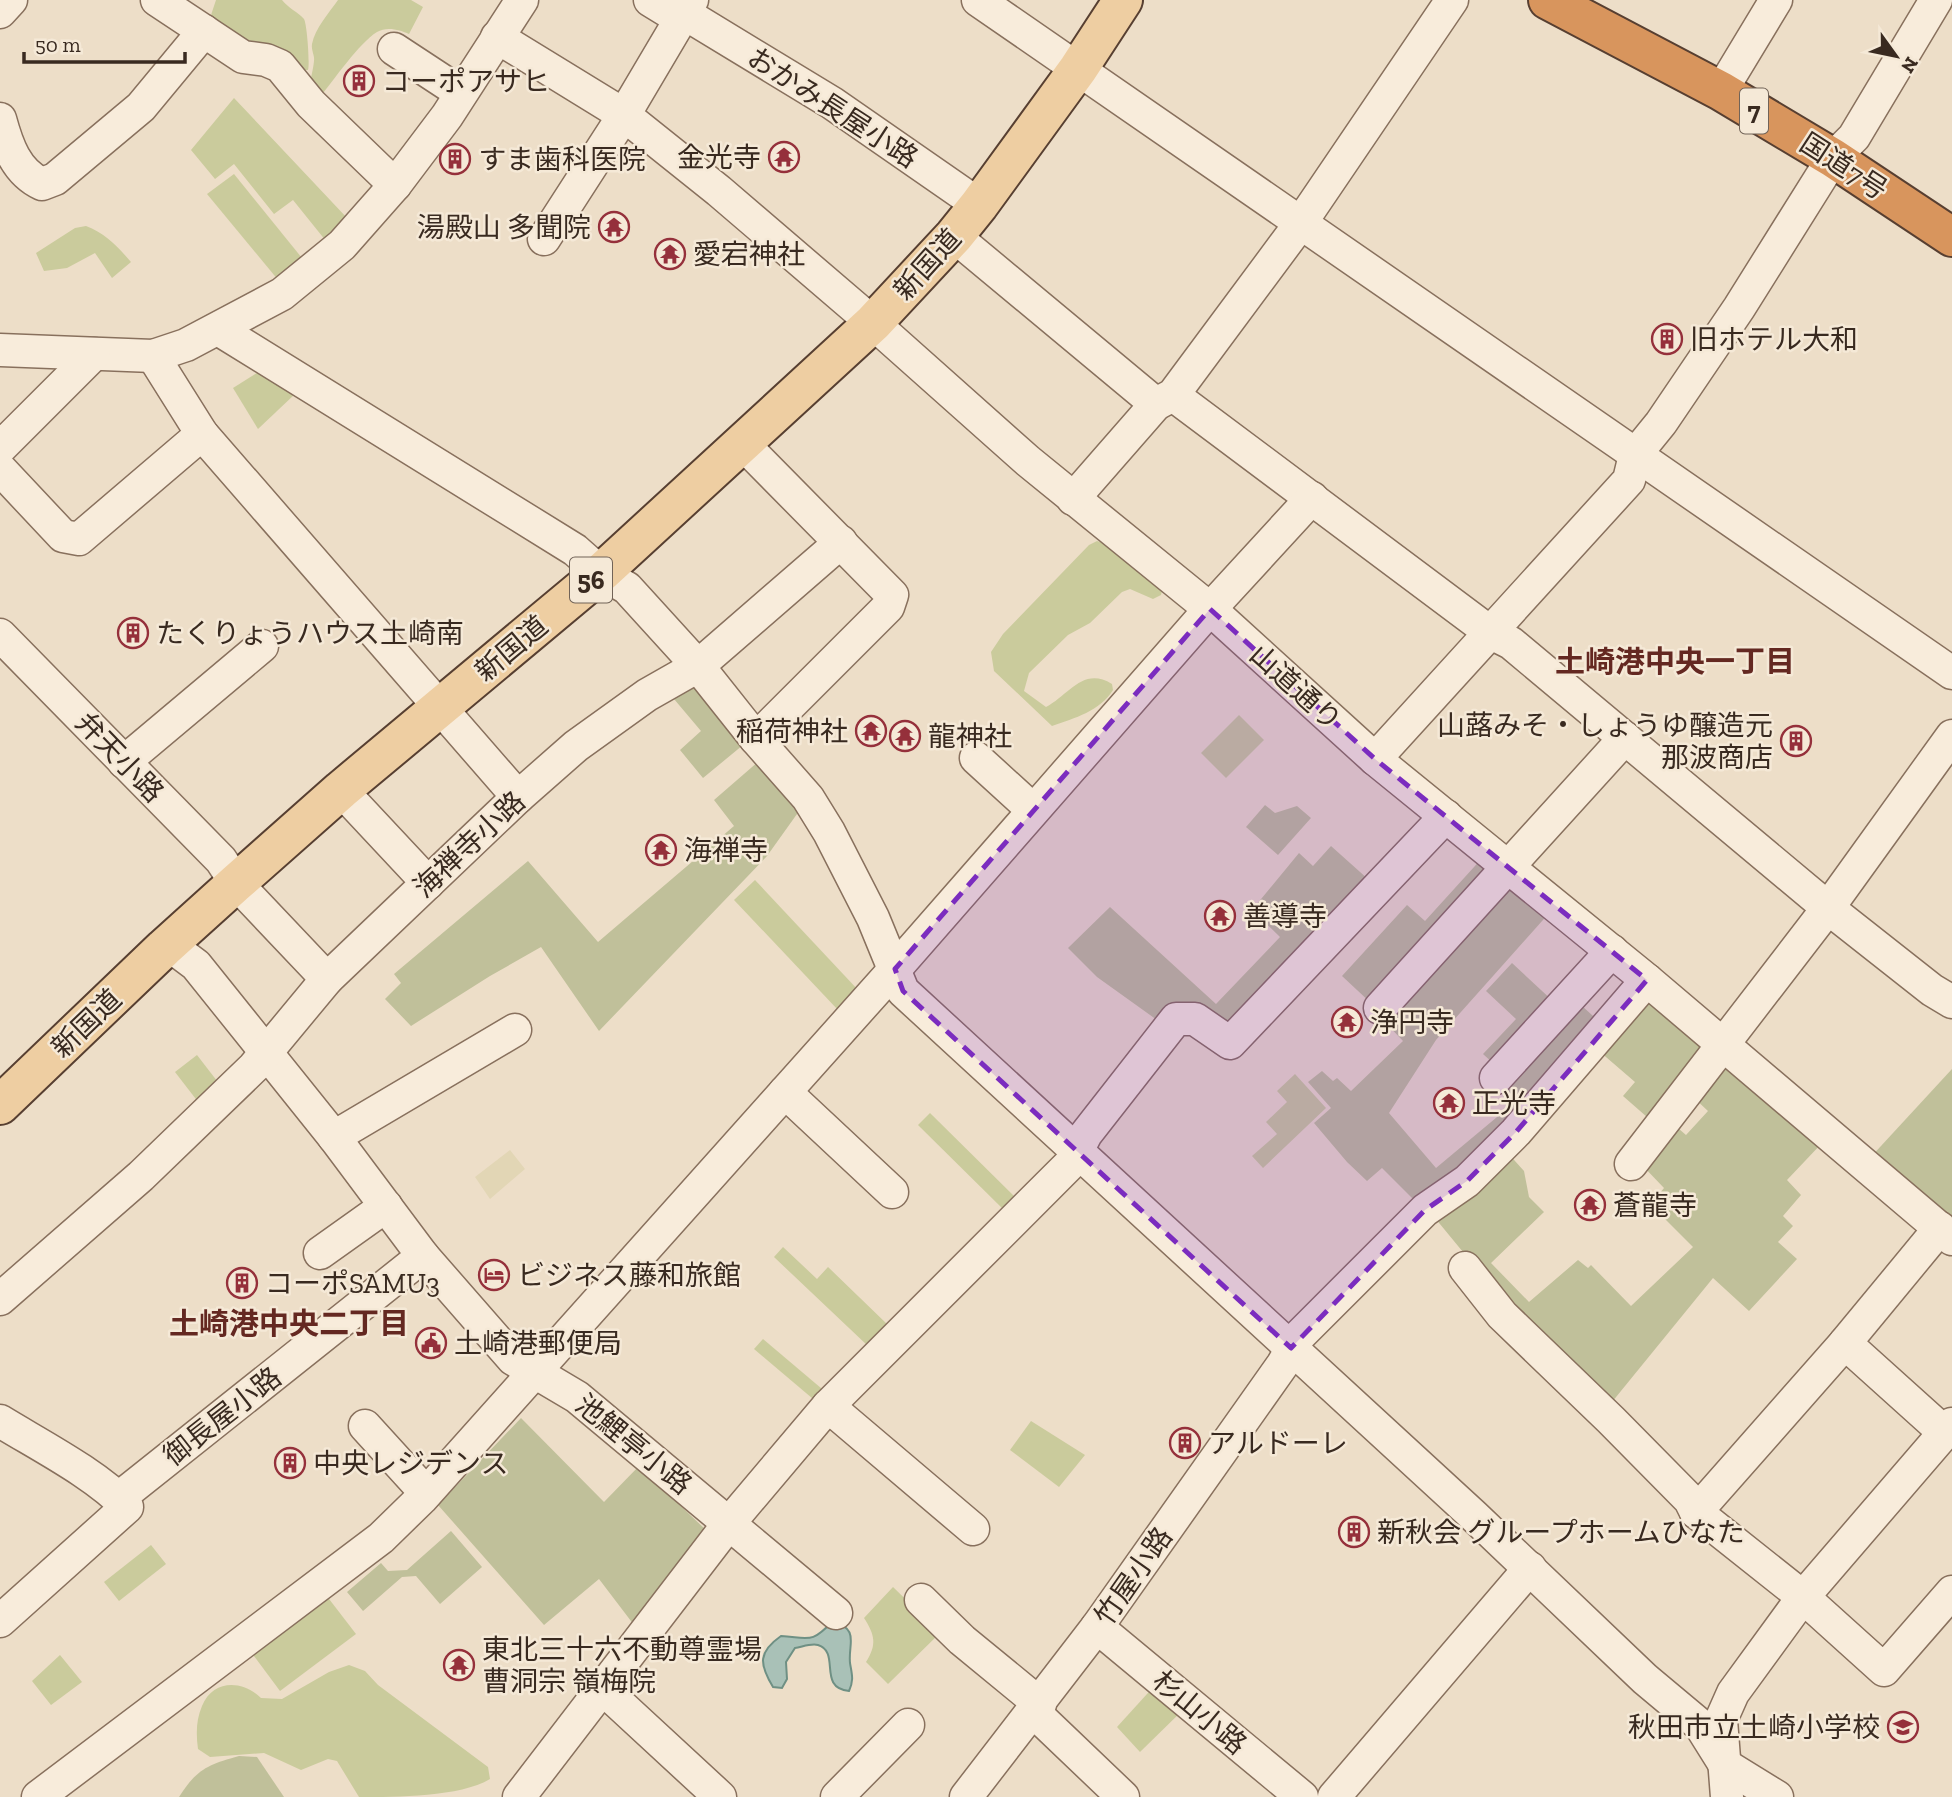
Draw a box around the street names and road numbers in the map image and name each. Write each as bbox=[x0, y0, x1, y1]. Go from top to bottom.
street label: おかみ長屋小路 bbox=[742, 40, 924, 175]
road number: 7 bbox=[1740, 88, 1768, 134]
street label: 国道7号 bbox=[1794, 126, 1893, 207]
street label: 新国道 bbox=[887, 222, 968, 307]
road number: 56 bbox=[570, 558, 612, 602]
street label: 新国道 bbox=[469, 609, 554, 688]
street label: 山道通り bbox=[1243, 638, 1348, 737]
street label: 弁天小路 bbox=[69, 706, 170, 809]
street label: 海禅寺小路 bbox=[407, 785, 532, 904]
street label: 新国道 bbox=[45, 982, 128, 1064]
street label: 御長屋小路 bbox=[157, 1360, 288, 1472]
street label: 池鯉亭小路 bbox=[569, 1388, 698, 1501]
street label: 竹屋小路 bbox=[1088, 1521, 1179, 1632]
street label: 杉山小路 bbox=[1146, 1664, 1253, 1761]

